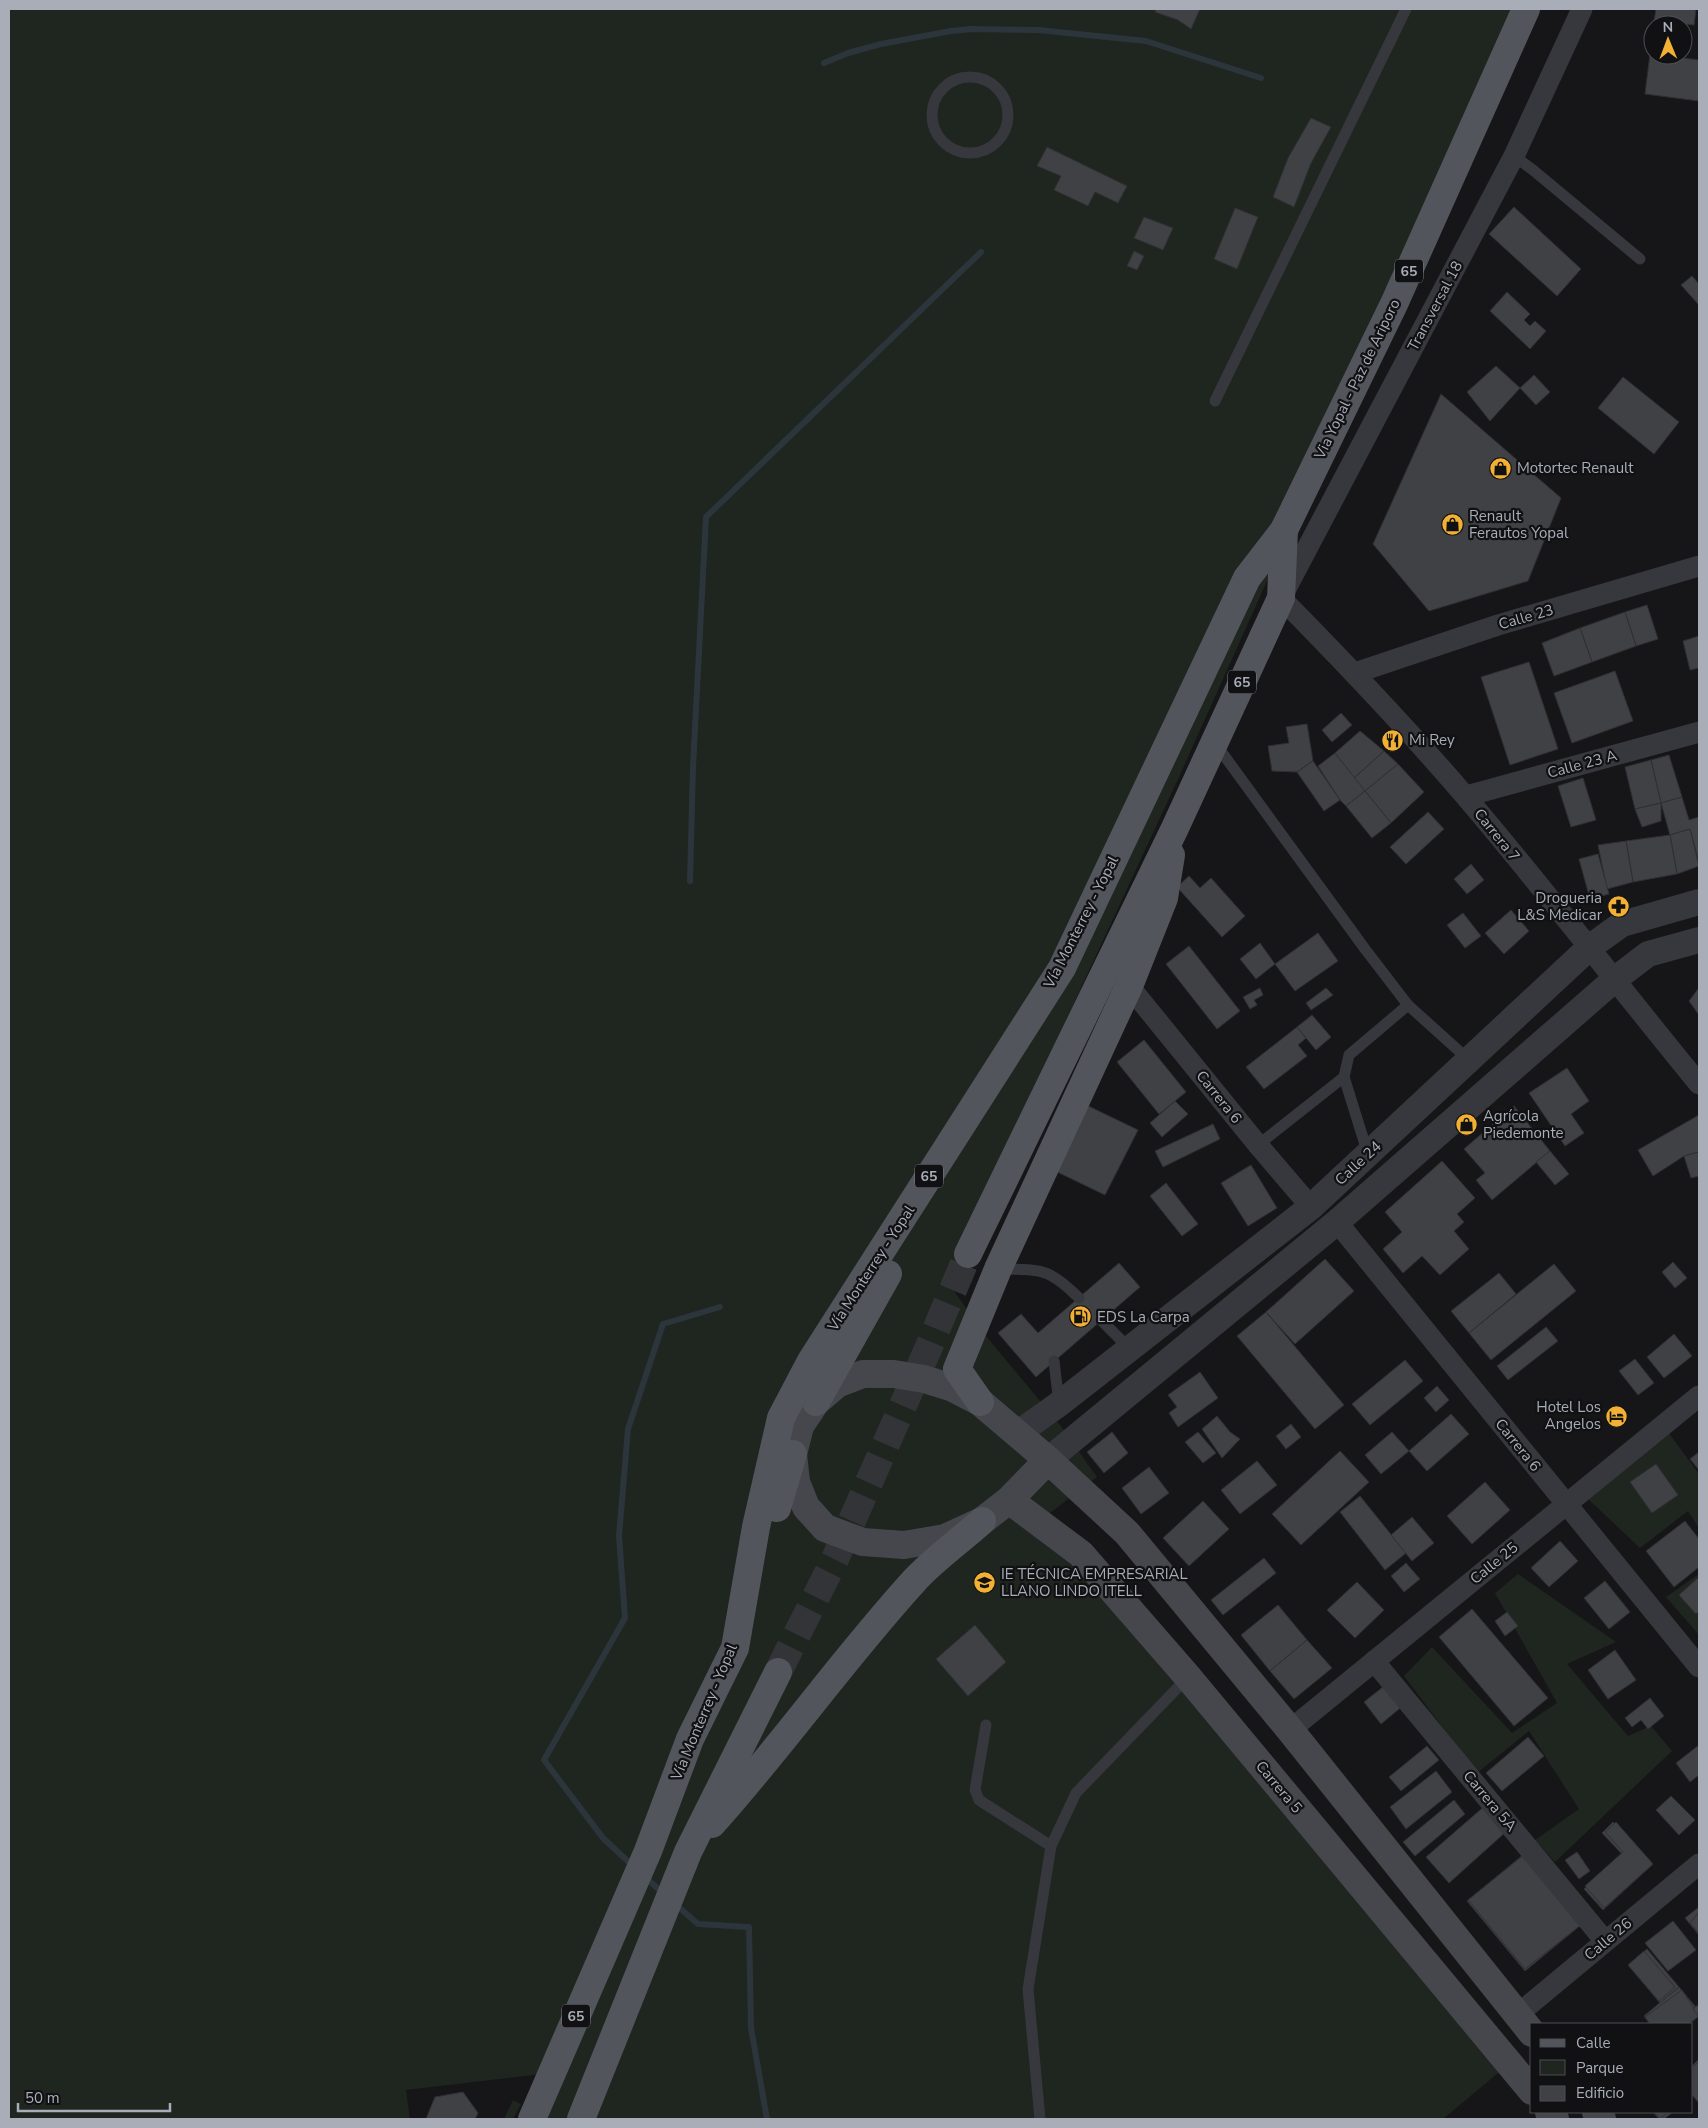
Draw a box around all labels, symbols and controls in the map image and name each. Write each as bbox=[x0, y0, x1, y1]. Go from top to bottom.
north arrow bbox=[1643, 15, 1693, 65]
text: N bbox=[1662, 18, 1673, 37]
street label: Transversal 18 bbox=[1403, 258, 1467, 354]
road number: 65 bbox=[1395, 260, 1423, 282]
street label: Via Yopal - Paz de Ariporo bbox=[1309, 296, 1405, 463]
shop icon: Motortec Renault bbox=[1489, 456, 1513, 480]
place label: Motortec Renault bbox=[1517, 458, 1634, 478]
place label: Renault Ferautos Yopal bbox=[1469, 506, 1569, 543]
shop icon: Renault Ferautos Yopal bbox=[1441, 513, 1465, 537]
street label: Calle 23 bbox=[1496, 600, 1556, 634]
road number: 65 bbox=[1228, 670, 1256, 694]
restaurant icon: Mi Rey bbox=[1381, 728, 1405, 752]
place label: Mi Rey bbox=[1409, 730, 1455, 750]
street label: Calle 23 A bbox=[1545, 745, 1619, 783]
street label: Carrera 7 bbox=[1470, 804, 1524, 866]
street label: Vía Monterrey - Yopal bbox=[1038, 852, 1123, 992]
place label: Drogueria L&S Medicar bbox=[1517, 888, 1603, 925]
pharmacy icon: Drogueria L&S Medicar bbox=[1606, 895, 1630, 919]
street label: Carrera 6 bbox=[1192, 1066, 1246, 1128]
place label: Agrícola Piedemonte bbox=[1483, 1106, 1564, 1143]
shop icon: Agrícola Piedemonte bbox=[1455, 1113, 1479, 1137]
street label: Calle 24 bbox=[1331, 1136, 1385, 1190]
road number: 65 bbox=[915, 1164, 943, 1188]
street label: Vía Monterrey - Yopal bbox=[822, 1201, 919, 1336]
fuel station icon: EDS La Carpa bbox=[1069, 1305, 1093, 1329]
place label: EDS La Carpa bbox=[1097, 1307, 1190, 1327]
place label: Hotel Los Angelos bbox=[1536, 1397, 1601, 1434]
hotel icon: Hotel Los Angelos bbox=[1605, 1404, 1629, 1428]
street label: Carrera 6 bbox=[1491, 1414, 1545, 1476]
street label: Calle 25 bbox=[1466, 1537, 1522, 1589]
place label: IE TÉCNICA EMPRESARIAL LLANO LINDO ITELL bbox=[1001, 1564, 1188, 1601]
school or university icon: IE TÉCNICA EMPRESARIAL LLANO LINDO ITELL bbox=[973, 1571, 997, 1595]
street label: Vía Monterrey - Yopal bbox=[666, 1640, 742, 1784]
street label: Carrera 5 bbox=[1251, 1757, 1307, 1817]
street label: Carrera 5A bbox=[1459, 1766, 1521, 1836]
street label: Calle 26 bbox=[1580, 1913, 1636, 1965]
road number: 65 bbox=[562, 2004, 590, 2028]
legend bbox=[1530, 2023, 1693, 2113]
text: Calle bbox=[1576, 2033, 1611, 2053]
text: Parque bbox=[1576, 2058, 1624, 2078]
scale bar bbox=[18, 2080, 170, 2112]
text: Edificio bbox=[1576, 2083, 1624, 2103]
text: 50 m bbox=[25, 2088, 60, 2108]

